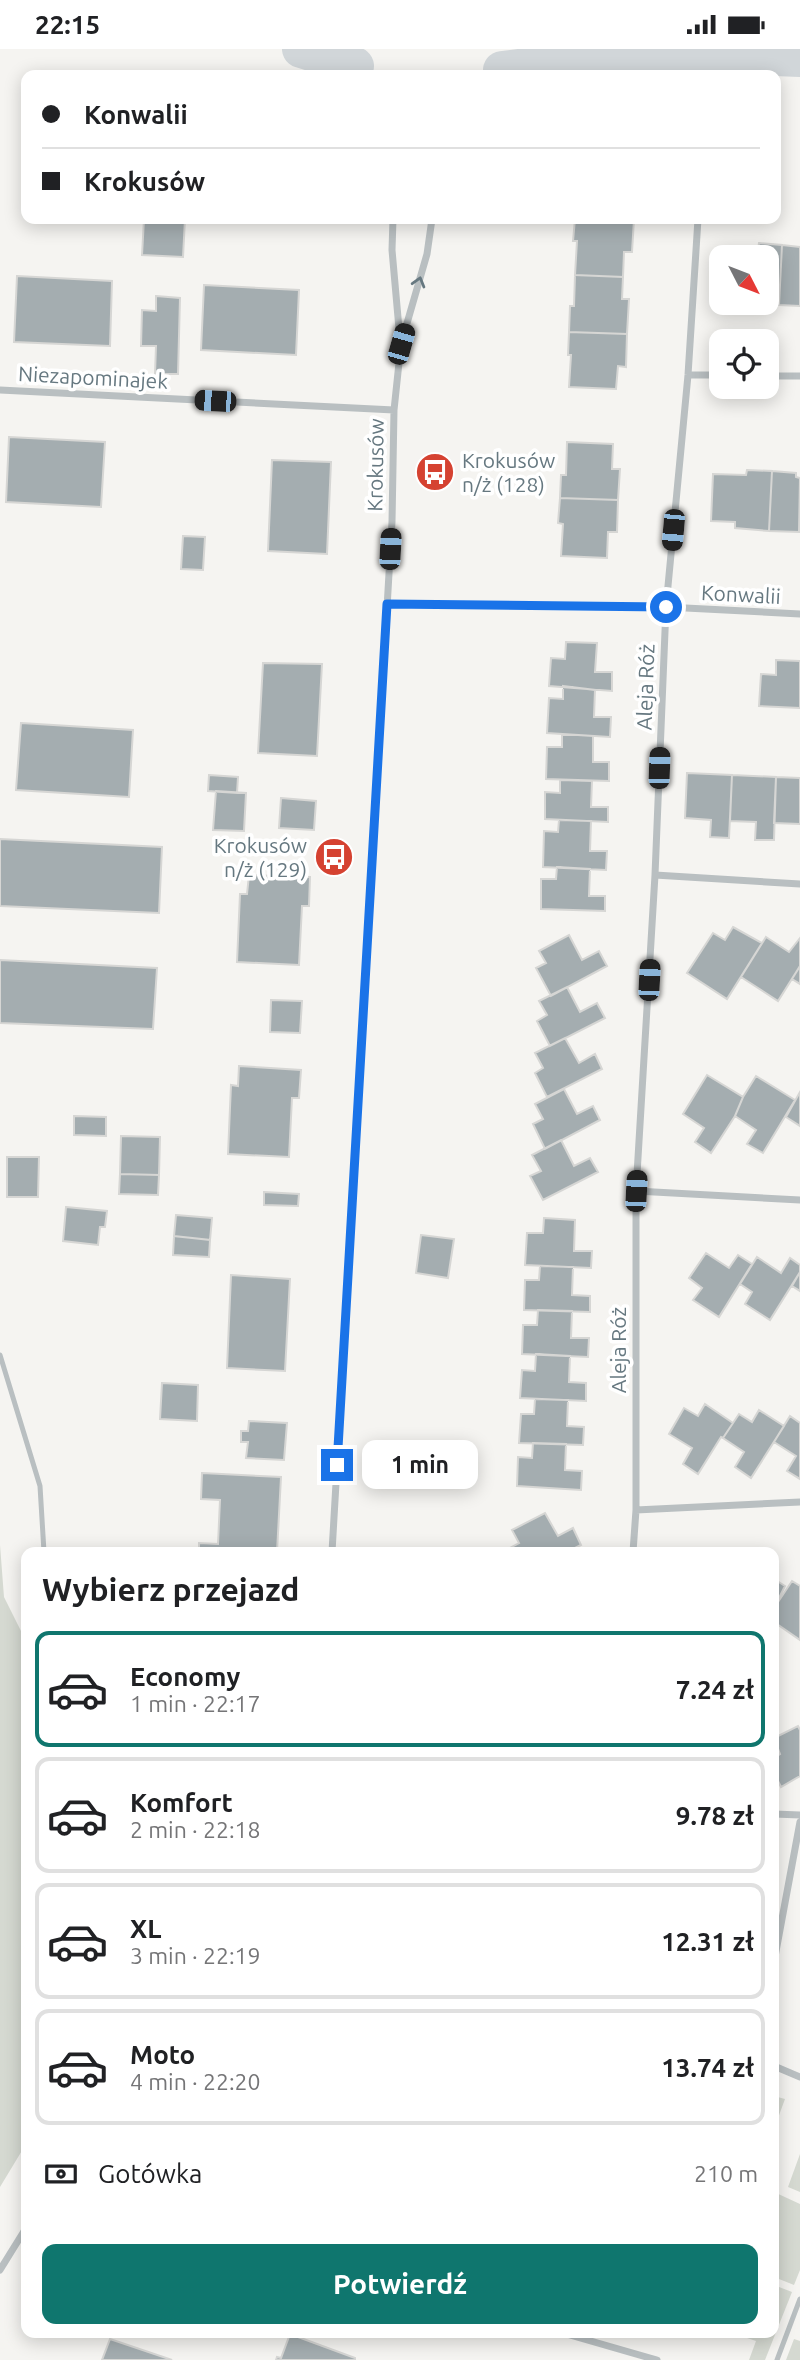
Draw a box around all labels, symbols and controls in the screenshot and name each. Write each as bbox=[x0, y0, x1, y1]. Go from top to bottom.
text: 22:15 bbox=[35, 10, 100, 39]
text: Konwalii bbox=[84, 100, 188, 129]
text: Krokusów bbox=[84, 167, 205, 196]
north arrow bbox=[709, 245, 779, 315]
map controls bbox=[709, 245, 779, 399]
one-way arrow bbox=[410, 276, 425, 288]
car bbox=[386, 321, 417, 367]
button: locate bbox=[709, 329, 779, 399]
street label: Niezapominajek bbox=[17, 361, 169, 393]
car bbox=[194, 389, 237, 413]
street label: Krokusów bbox=[362, 418, 388, 512]
place label: Krokusów n/ż (128) bbox=[462, 448, 555, 496]
bus stop icon: Krokusów n/ż (128) bbox=[414, 451, 456, 493]
car bbox=[661, 508, 686, 552]
car bbox=[379, 527, 402, 571]
street label: Konwalii bbox=[701, 580, 781, 608]
route start bbox=[650, 591, 682, 623]
street label: Aleja Róż bbox=[632, 643, 658, 731]
car bbox=[648, 747, 671, 789]
place label: Krokusów n/ż (129) bbox=[214, 833, 307, 881]
bus stop icon: Krokusów n/ż (129) bbox=[313, 836, 355, 878]
car bbox=[638, 958, 661, 1002]
car bbox=[625, 1169, 648, 1213]
street label: Aleja Róż bbox=[606, 1307, 630, 1393]
callout: 1 min bbox=[362, 1441, 477, 1489]
route end bbox=[321, 1449, 353, 1481]
text: 1 min bbox=[391, 1452, 449, 1477]
text: Wybierz przejazd bbox=[42, 1571, 300, 1607]
icon: car bbox=[46, 1658, 109, 1721]
text: Economy bbox=[130, 1662, 240, 1691]
text: 7.24 zł bbox=[676, 1675, 754, 1704]
text: 1 min · 22:17 bbox=[130, 1691, 261, 1716]
icon: car bbox=[46, 1784, 109, 1847]
text: Komfort bbox=[130, 1788, 233, 1817]
text: 9.78 zł bbox=[676, 1801, 754, 1830]
text: 2 min · 22:18 bbox=[130, 1817, 261, 1842]
icon: car bbox=[46, 1910, 109, 1973]
text: XL bbox=[130, 1914, 161, 1943]
text: 12.31 zł bbox=[661, 1927, 754, 1956]
text: 3 min · 22:19 bbox=[130, 1943, 261, 1968]
icon: car bbox=[46, 2036, 109, 2099]
text: Moto bbox=[130, 2040, 195, 2069]
text: 13.74 zł bbox=[661, 2053, 754, 2082]
text: 4 min · 22:20 bbox=[130, 2069, 261, 2094]
icon: cash bbox=[42, 2155, 80, 2193]
text: Gotówka bbox=[98, 2159, 202, 2188]
text: 210 m bbox=[694, 2161, 758, 2186]
button: Potwierdź bbox=[42, 2244, 758, 2324]

